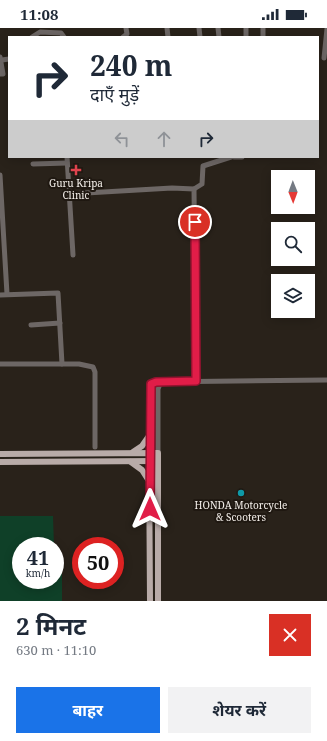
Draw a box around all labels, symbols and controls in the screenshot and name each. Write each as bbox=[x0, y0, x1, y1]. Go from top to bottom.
text: 11:08 bbox=[20, 4, 58, 24]
text: 240 m bbox=[90, 46, 172, 84]
icon: right bbox=[24, 52, 76, 104]
text: दाएँ मुड़ें bbox=[90, 82, 139, 106]
icon: left bbox=[111, 128, 133, 150]
icon: ahead bbox=[153, 128, 175, 150]
icon: right bbox=[195, 128, 217, 150]
marker: Guru Kripa Clinic bbox=[70, 164, 82, 176]
north arrow bbox=[271, 170, 315, 214]
map controls bbox=[271, 170, 315, 318]
place label: Guru Kripa Clinic bbox=[49, 176, 103, 202]
pin bbox=[178, 205, 212, 239]
icon: arrive bbox=[184, 211, 206, 233]
button: search bbox=[271, 222, 315, 266]
button: layers bbox=[271, 274, 315, 318]
position arrow bbox=[129, 488, 171, 530]
marker: HONDA Motorcycle & Scooters bbox=[236, 488, 246, 498]
place label: HONDA Motorcycle & Scooters bbox=[195, 498, 287, 524]
speed limit sign: 50 bbox=[72, 537, 124, 589]
text: 41 bbox=[27, 544, 49, 571]
text: km/h bbox=[26, 566, 50, 580]
text: 2 मिनट bbox=[16, 609, 86, 642]
button: close bbox=[269, 614, 311, 656]
text: 630 m · 11:10 bbox=[16, 641, 96, 659]
button: बाहर bbox=[16, 687, 160, 733]
button: शेयर करें bbox=[168, 687, 311, 733]

